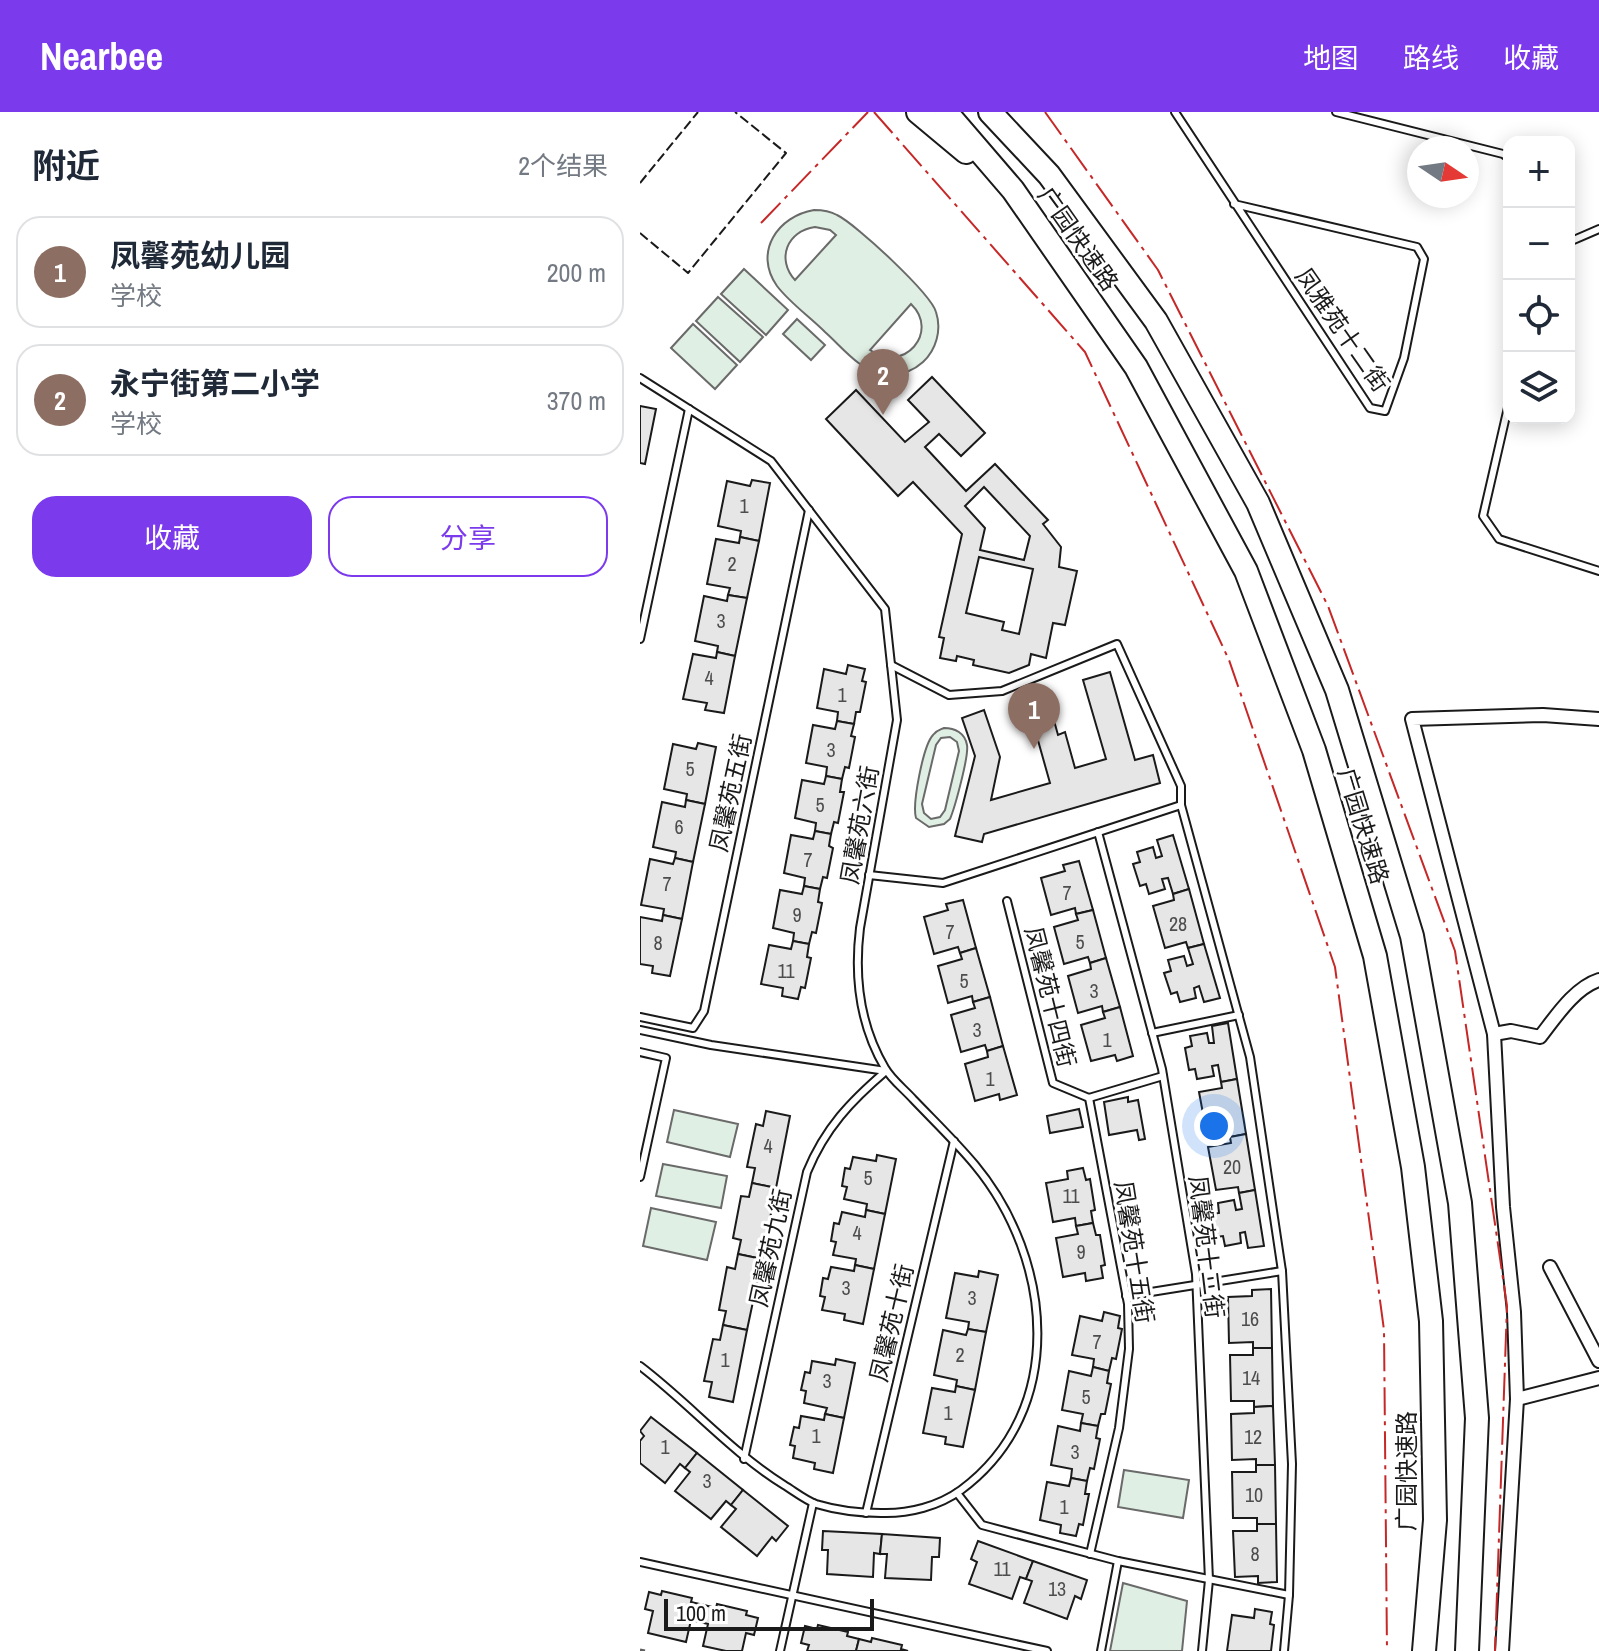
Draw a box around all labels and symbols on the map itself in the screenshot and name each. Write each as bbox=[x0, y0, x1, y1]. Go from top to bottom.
north arrow bbox=[1407, 136, 1479, 208]
street label: 广园快速路 bbox=[1031, 180, 1126, 297]
street label: 凤雅苑十二街 bbox=[1288, 261, 1397, 398]
pin: 2 bbox=[857, 349, 909, 415]
house number: 1 bbox=[739, 492, 749, 519]
house number: 2 bbox=[727, 550, 737, 577]
house number: 3 bbox=[716, 607, 726, 634]
house number: 4 bbox=[704, 664, 714, 691]
house number: 1 bbox=[837, 681, 847, 708]
pin: 1 bbox=[1008, 683, 1060, 749]
street label: 凤馨苑五街 bbox=[702, 731, 758, 855]
house number: 3 bbox=[826, 736, 836, 763]
house number: 5 bbox=[685, 755, 695, 782]
street label: 凤馨苑六街 bbox=[833, 763, 885, 887]
street label: 广园快速路 bbox=[1331, 764, 1397, 888]
house number: 5 bbox=[815, 791, 825, 818]
house number: 6 bbox=[674, 813, 684, 840]
house number: 7 bbox=[803, 846, 813, 873]
house number: 7 bbox=[662, 870, 672, 897]
house number: 7 bbox=[1062, 879, 1072, 906]
house number: 9 bbox=[792, 901, 802, 928]
house number: 28 bbox=[1169, 910, 1187, 937]
house number: 7 bbox=[945, 918, 955, 945]
street label: 凤馨苑十四街 bbox=[1018, 923, 1084, 1070]
house number: 5 bbox=[1075, 928, 1085, 955]
house number: 8 bbox=[653, 929, 663, 956]
house number: 11 bbox=[777, 957, 795, 984]
house number: 5 bbox=[959, 967, 969, 994]
house number: 3 bbox=[1089, 977, 1099, 1004]
house number: 3 bbox=[972, 1016, 982, 1043]
house number: 1 bbox=[1102, 1026, 1112, 1053]
house number: 1 bbox=[985, 1065, 995, 1092]
your location bbox=[1194, 1106, 1234, 1146]
house number: 4 bbox=[763, 1132, 773, 1159]
house number: 20 bbox=[1223, 1153, 1241, 1180]
house number: 5 bbox=[863, 1164, 873, 1191]
street label: 凤馨苑十二街 bbox=[1182, 1173, 1232, 1320]
street label: 凤馨苑十五街 bbox=[1108, 1178, 1162, 1325]
house number: 11 bbox=[1062, 1182, 1080, 1209]
street label: 凤馨苑九街 bbox=[742, 1186, 798, 1310]
house number: 4 bbox=[852, 1219, 862, 1246]
house number: 9 bbox=[1076, 1238, 1086, 1265]
street label: 凤馨苑十街 bbox=[862, 1261, 920, 1385]
house number: 3 bbox=[841, 1274, 851, 1301]
house number: 3 bbox=[967, 1284, 977, 1311]
house number: 16 bbox=[1241, 1305, 1259, 1332]
house number: 7 bbox=[1092, 1328, 1102, 1355]
house number: 2 bbox=[955, 1341, 965, 1368]
house number: 1 bbox=[720, 1346, 730, 1373]
house number: 14 bbox=[1242, 1364, 1260, 1391]
house number: 3 bbox=[822, 1367, 832, 1394]
house number: 5 bbox=[1081, 1383, 1091, 1410]
house number: 1 bbox=[943, 1399, 953, 1426]
street label: 广园快速路 bbox=[1390, 1411, 1422, 1531]
house number: 1 bbox=[811, 1422, 821, 1449]
house number: 12 bbox=[1244, 1423, 1262, 1450]
house number: 1 bbox=[660, 1433, 670, 1460]
house number: 3 bbox=[1070, 1438, 1080, 1465]
house number: 3 bbox=[702, 1467, 712, 1494]
house number: 10 bbox=[1245, 1481, 1263, 1508]
house number: 1 bbox=[1059, 1493, 1069, 1520]
house number: 8 bbox=[1250, 1540, 1260, 1567]
house number: 11 bbox=[993, 1555, 1011, 1582]
house number: 13 bbox=[1048, 1575, 1066, 1602]
scale bar bbox=[664, 1595, 874, 1631]

